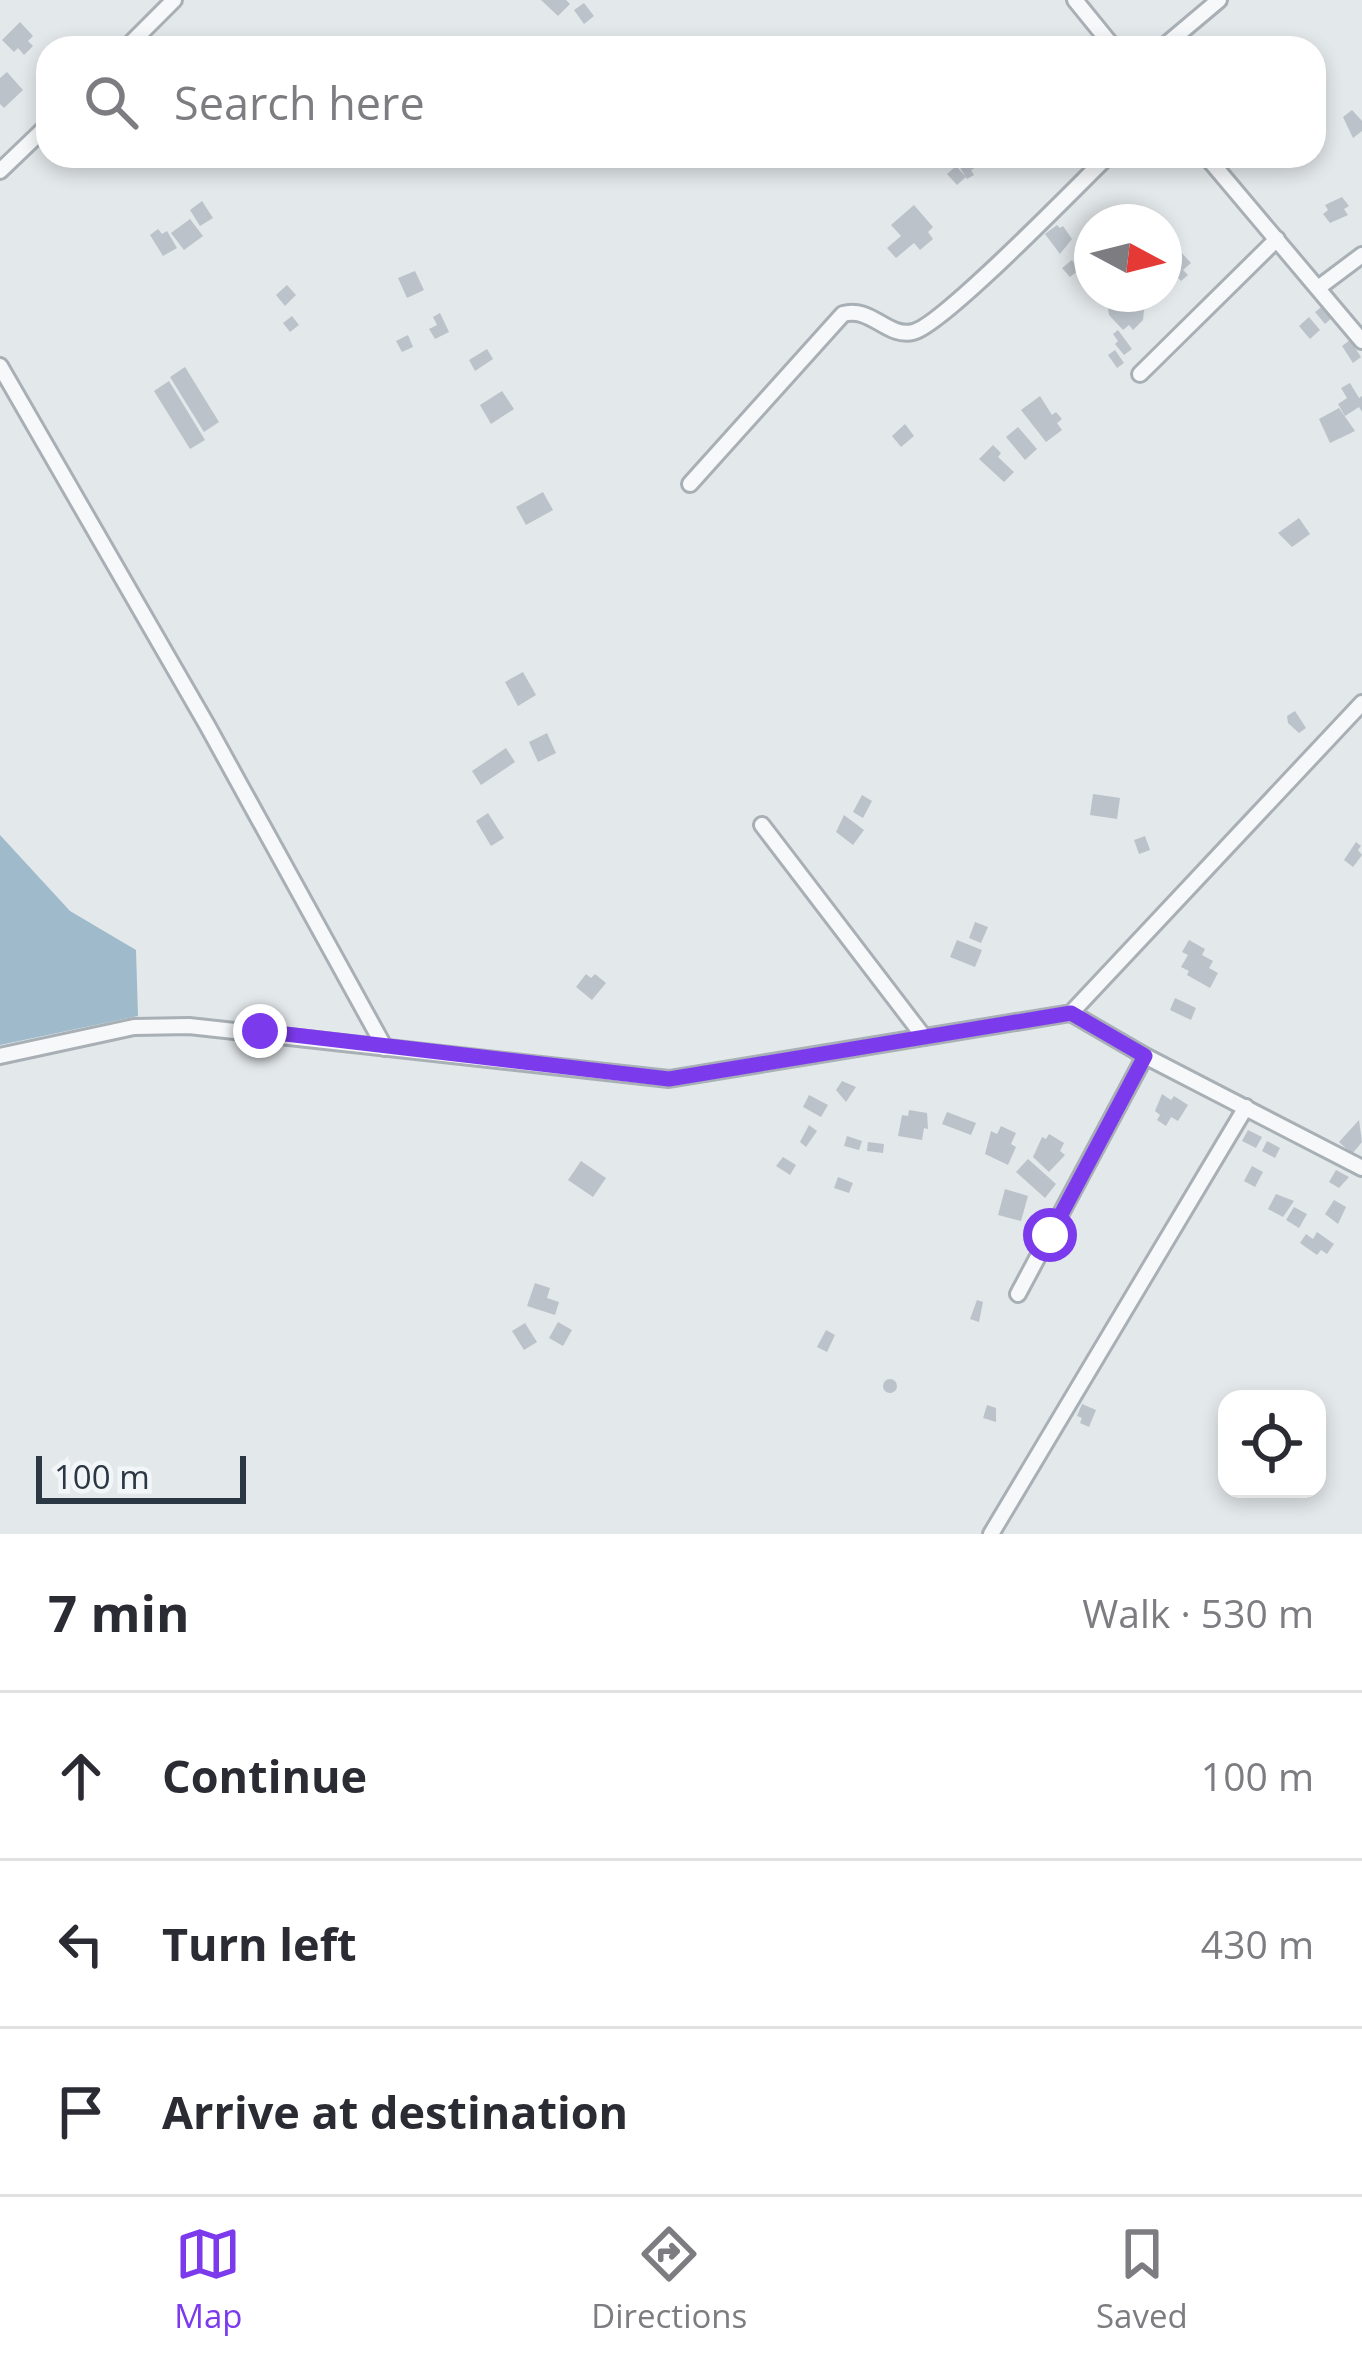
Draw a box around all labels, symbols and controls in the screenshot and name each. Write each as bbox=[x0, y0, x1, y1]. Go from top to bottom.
search box bbox=[36, 36, 1326, 168]
icon: search bbox=[78, 69, 144, 135]
text: Search here bbox=[174, 72, 425, 133]
north arrow bbox=[1074, 204, 1182, 312]
route end bbox=[233, 1004, 287, 1058]
route start bbox=[1023, 1208, 1077, 1262]
map controls bbox=[1218, 1390, 1326, 1498]
button: locate bbox=[1218, 1390, 1326, 1498]
scale bar bbox=[36, 1450, 246, 1503]
text: 100 m bbox=[54, 1454, 150, 1499]
text: 7 min bbox=[48, 1577, 190, 1647]
text: Walk · 530 m bbox=[1082, 1586, 1314, 1639]
icon: ahead bbox=[48, 1743, 114, 1809]
text: Continue bbox=[162, 1745, 367, 1806]
text: 100 m bbox=[1201, 1749, 1314, 1802]
icon: left bbox=[48, 1911, 114, 1977]
text: Turn left bbox=[162, 1913, 357, 1974]
text: 430 m bbox=[1201, 1917, 1314, 1970]
icon: arrive bbox=[48, 2079, 114, 2145]
text: Arrive at destination bbox=[162, 2081, 628, 2142]
tab: Map bbox=[174, 2221, 243, 2338]
tab: Directions bbox=[591, 2221, 747, 2338]
tab: Saved bbox=[1096, 2221, 1188, 2338]

